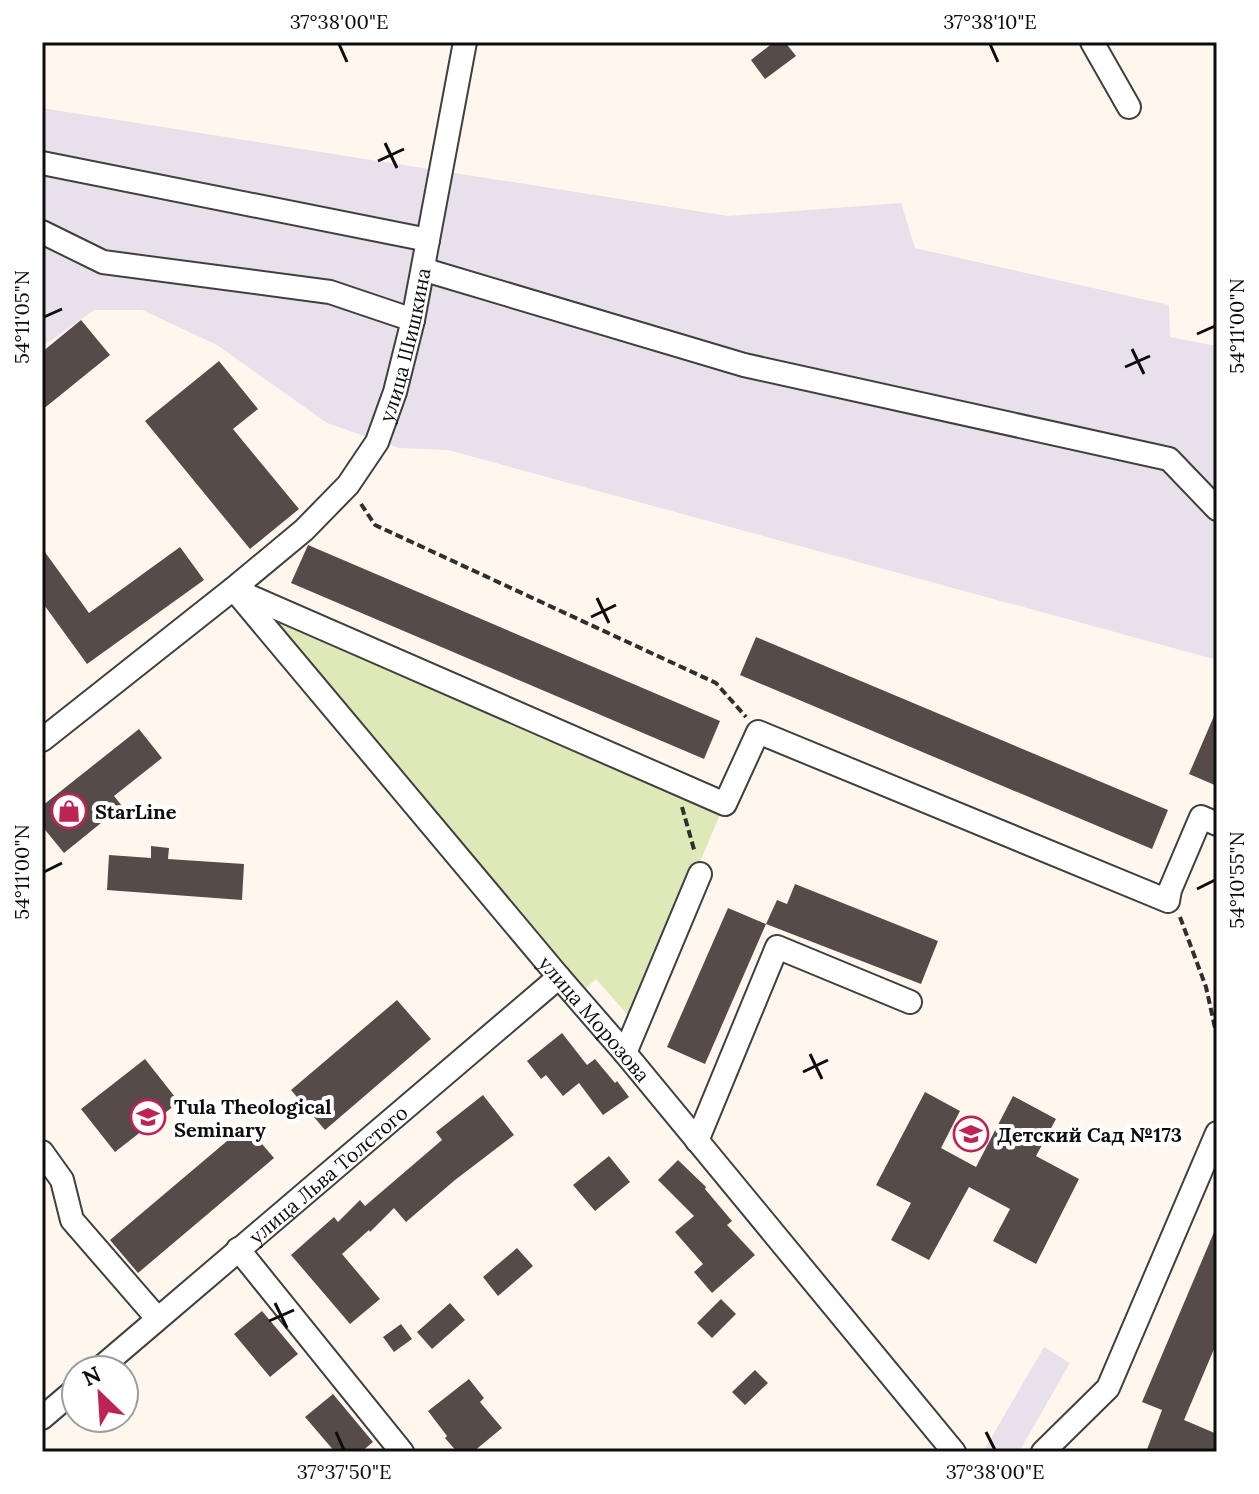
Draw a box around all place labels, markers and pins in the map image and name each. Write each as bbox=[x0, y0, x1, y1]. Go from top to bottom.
shop icon: StarLine bbox=[50, 792, 88, 830]
place label: StarLine bbox=[95, 799, 177, 824]
place label: Tula Theological Seminary bbox=[174, 1094, 331, 1142]
school or university icon: Tula Theological Seminary bbox=[129, 1098, 167, 1136]
school or university icon: Детский Сад №173 bbox=[952, 1115, 990, 1153]
place label: Детский Сад №173 bbox=[997, 1122, 1182, 1147]

